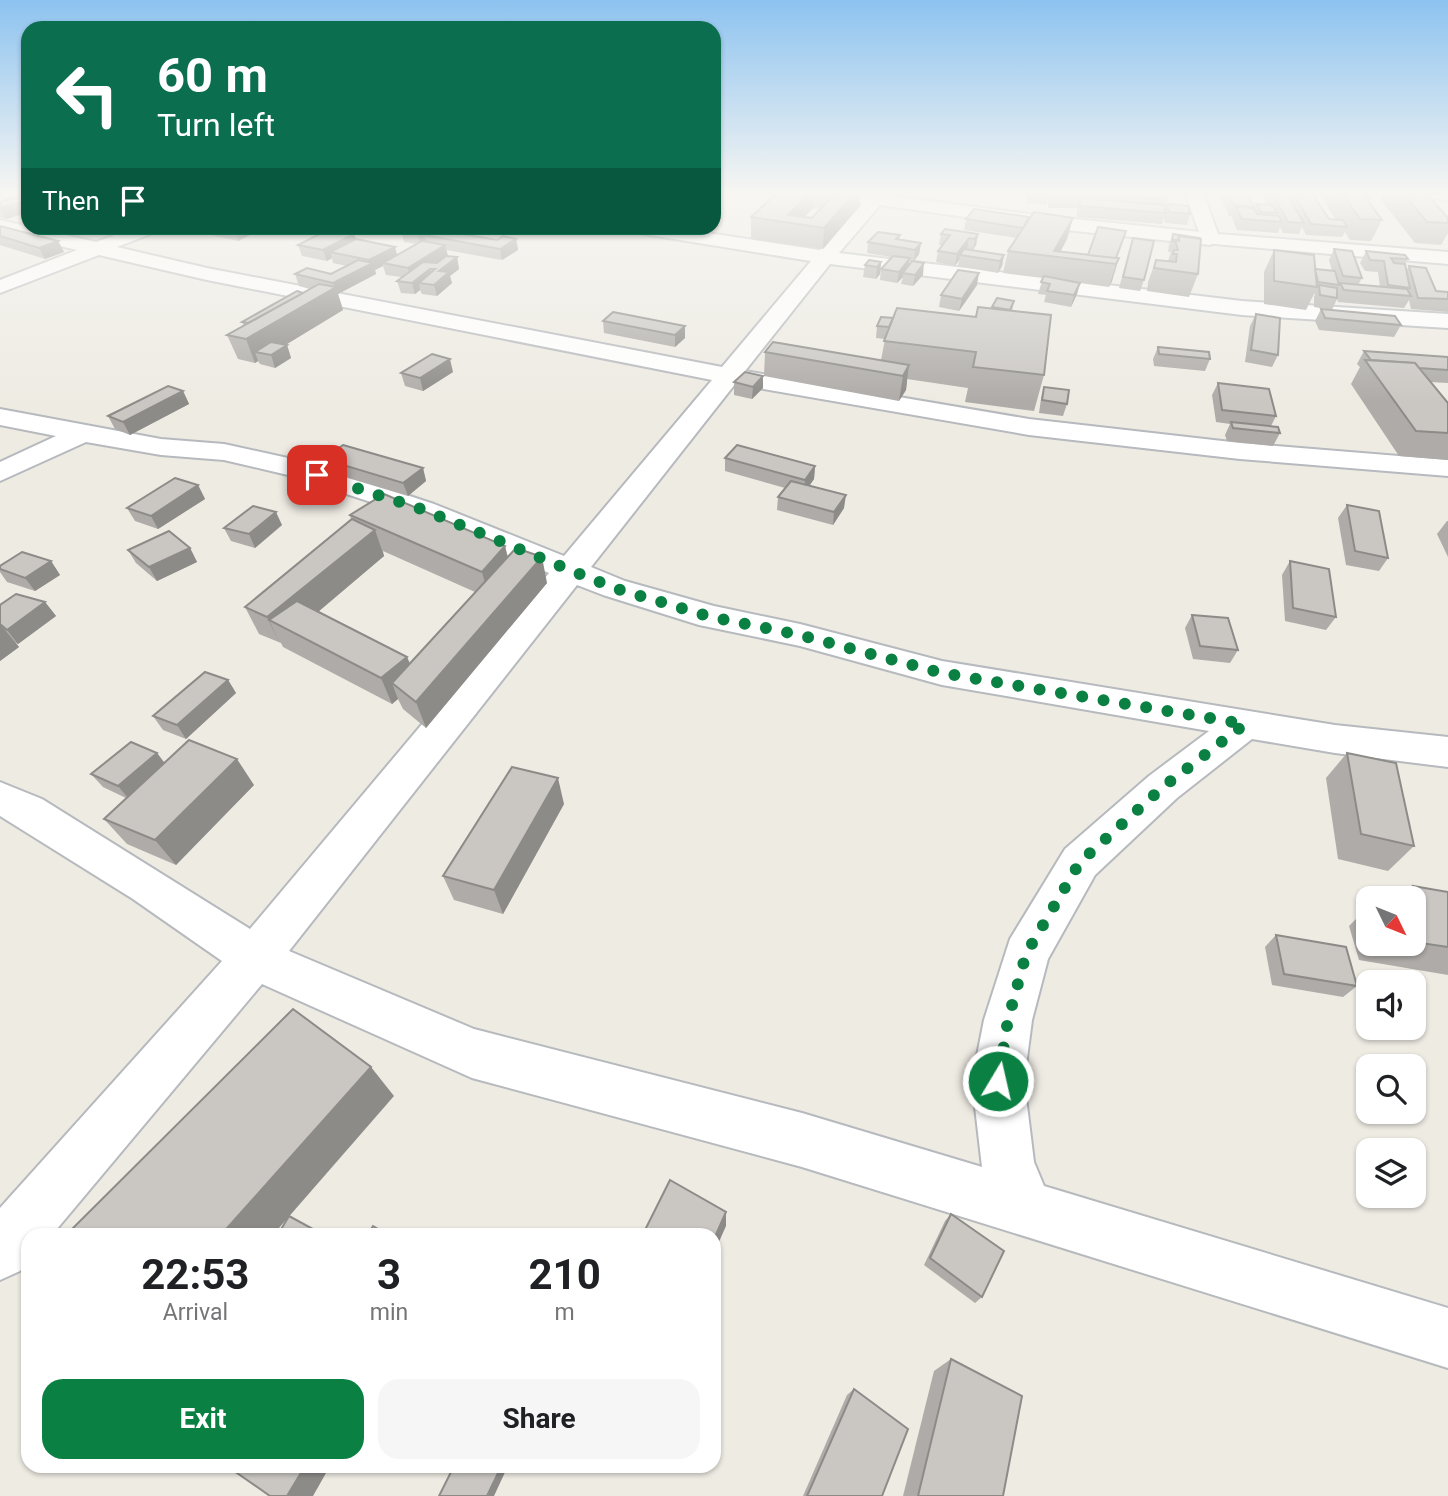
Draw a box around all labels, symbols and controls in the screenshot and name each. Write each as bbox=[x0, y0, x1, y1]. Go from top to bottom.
text: 60 m bbox=[157, 47, 268, 104]
icon: left bbox=[42, 49, 133, 140]
text: Turn left bbox=[157, 106, 275, 144]
icon: arrive bbox=[114, 182, 152, 220]
text: Then bbox=[42, 186, 100, 216]
pin bbox=[287, 445, 347, 505]
icon: arrive bbox=[298, 456, 336, 494]
north arrow bbox=[1356, 886, 1426, 956]
map controls bbox=[1356, 886, 1426, 1208]
button: sound bbox=[1356, 970, 1426, 1040]
position arrow bbox=[961, 1044, 1035, 1118]
button: search bbox=[1356, 1054, 1426, 1124]
button: layers bbox=[1356, 1138, 1426, 1208]
text: 22:53 bbox=[141, 1250, 249, 1299]
text: 3 bbox=[377, 1250, 401, 1299]
text: 210 bbox=[528, 1250, 601, 1299]
text: Arrival bbox=[163, 1299, 228, 1326]
text: min bbox=[370, 1299, 408, 1326]
text: m bbox=[555, 1299, 575, 1326]
button: Exit bbox=[42, 1379, 364, 1459]
button: Share bbox=[378, 1379, 700, 1459]

